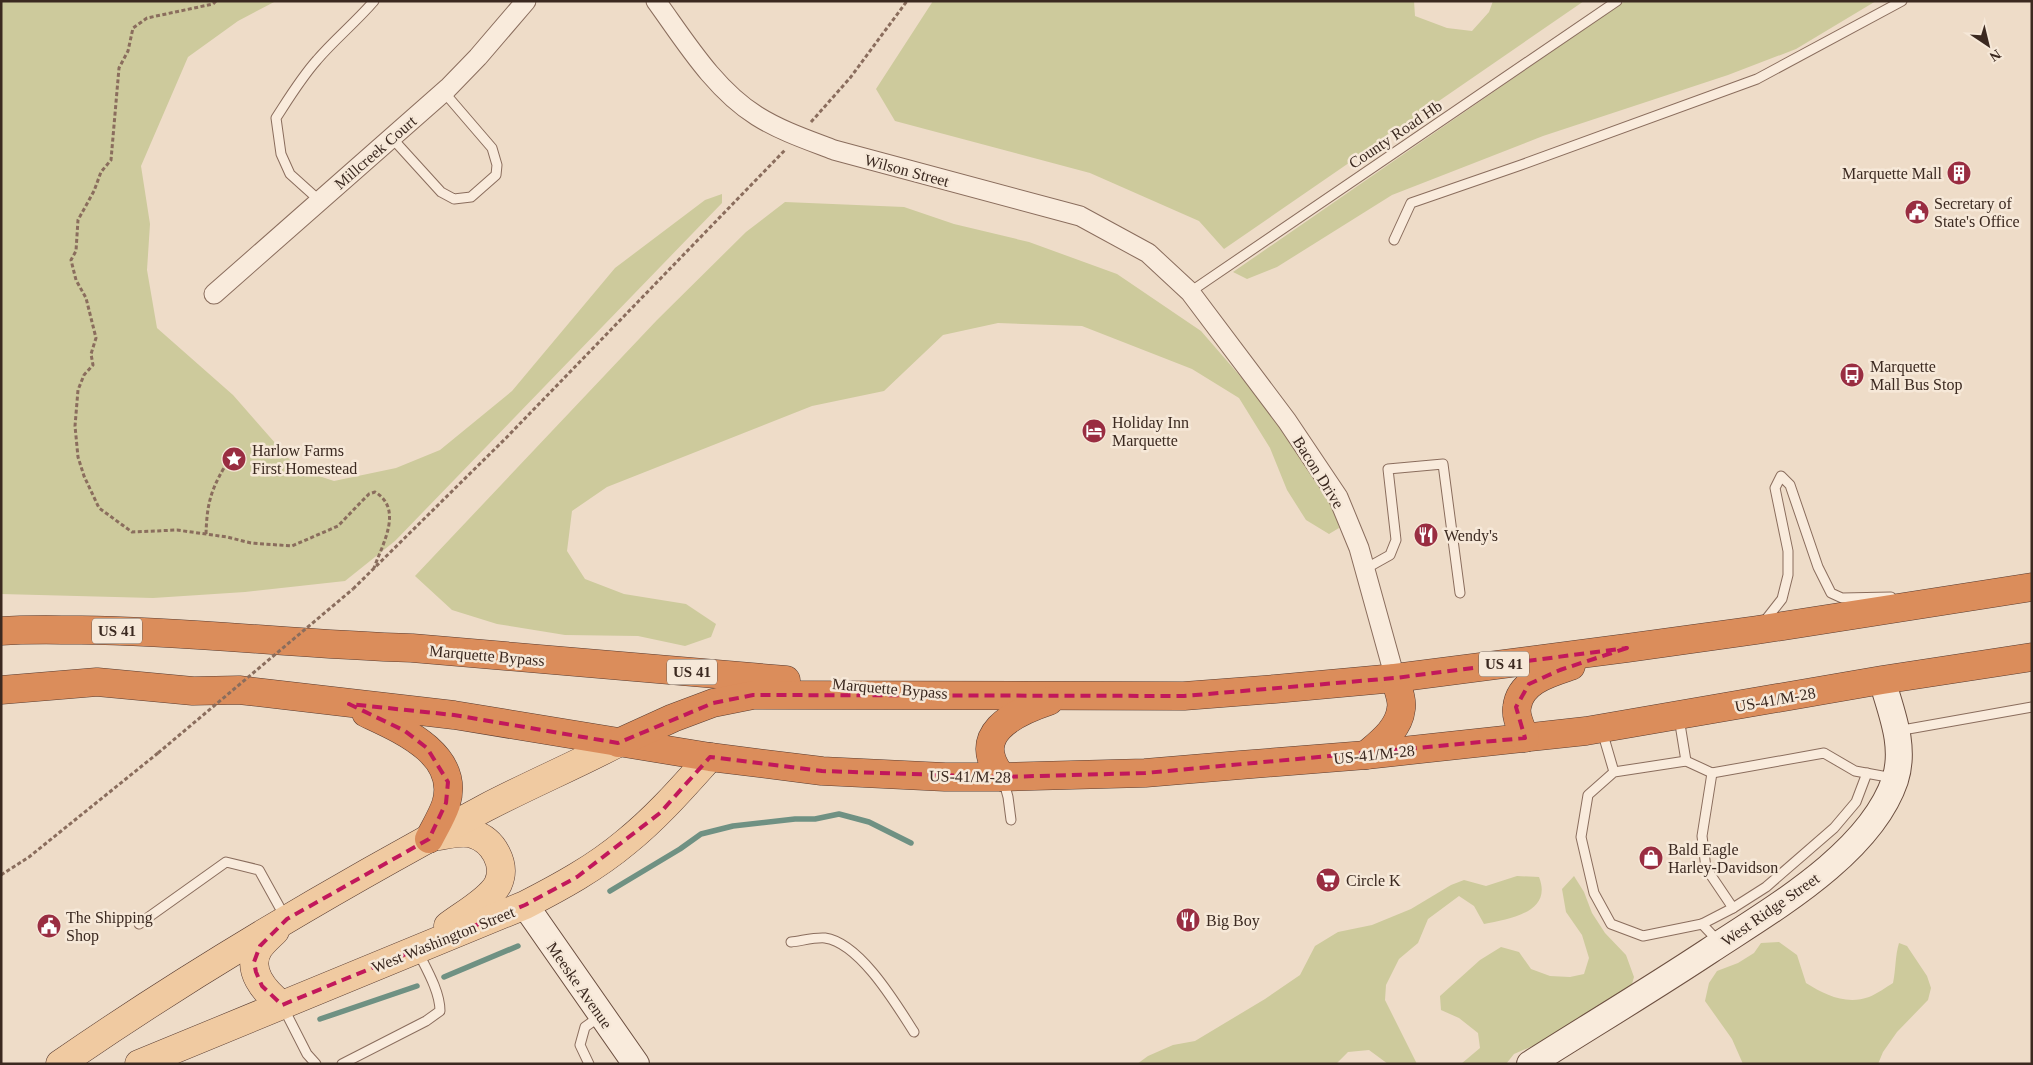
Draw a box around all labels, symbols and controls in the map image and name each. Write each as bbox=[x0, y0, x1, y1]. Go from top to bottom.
north arrow bbox=[1963, 20, 2013, 70]
text: N bbox=[1987, 46, 2004, 64]
street label: County Road Hb bbox=[1346, 97, 1446, 173]
street label: Millcreek Court bbox=[331, 112, 420, 192]
street label: Wilson Street bbox=[863, 151, 952, 190]
building icon: Marquette Mall bbox=[1946, 160, 1972, 186]
place label: Marquette Mall bbox=[1842, 165, 1943, 183]
place label: Secretary of State's Office bbox=[1934, 195, 2020, 230]
public building icon: Secretary of State's Office bbox=[1904, 199, 1930, 225]
place label: Marquette Mall Bus Stop bbox=[1870, 358, 1962, 394]
bus stop icon: Marquette Mall Bus Stop bbox=[1839, 362, 1865, 388]
place label: Holiday Inn Marquette bbox=[1112, 414, 1189, 450]
hotel icon: Holiday Inn Marquette bbox=[1081, 418, 1107, 444]
street label: Bacon Drive bbox=[1290, 433, 1347, 511]
place label: Harlow Farms First Homestead bbox=[252, 442, 357, 477]
place icon: Harlow Farms First Homestead bbox=[221, 446, 247, 472]
restaurant icon: Wendy's bbox=[1413, 522, 1439, 548]
place label: Wendy's bbox=[1444, 527, 1498, 545]
road number: US 41 bbox=[92, 618, 142, 644]
street label: Marquette Bypass bbox=[428, 642, 545, 670]
road number: US 41 bbox=[1479, 652, 1529, 676]
road number: US 41 bbox=[667, 660, 717, 684]
street label: Marquette Bypass bbox=[831, 675, 948, 703]
street label: US-41/M-28 bbox=[1733, 684, 1817, 715]
street label: US-41/M-28 bbox=[1332, 742, 1416, 767]
street label: US-41/M-28 bbox=[929, 767, 1011, 786]
place label: Bald Eagle Harley-Davidson bbox=[1668, 841, 1778, 877]
shop icon: Bald Eagle Harley-Davidson bbox=[1638, 845, 1664, 871]
supermarket icon: Circle K bbox=[1315, 867, 1341, 893]
street label: West Ridge Street bbox=[1718, 869, 1823, 950]
place label: Circle K bbox=[1346, 872, 1401, 889]
street label: West Washington Street bbox=[369, 903, 518, 977]
restaurant icon: Big Boy bbox=[1175, 907, 1201, 933]
place label: The Shipping Shop bbox=[66, 909, 153, 945]
place label: Big Boy bbox=[1206, 912, 1260, 930]
public building icon: The Shipping Shop bbox=[36, 913, 62, 939]
street label: Meeske Avenue bbox=[544, 939, 616, 1032]

